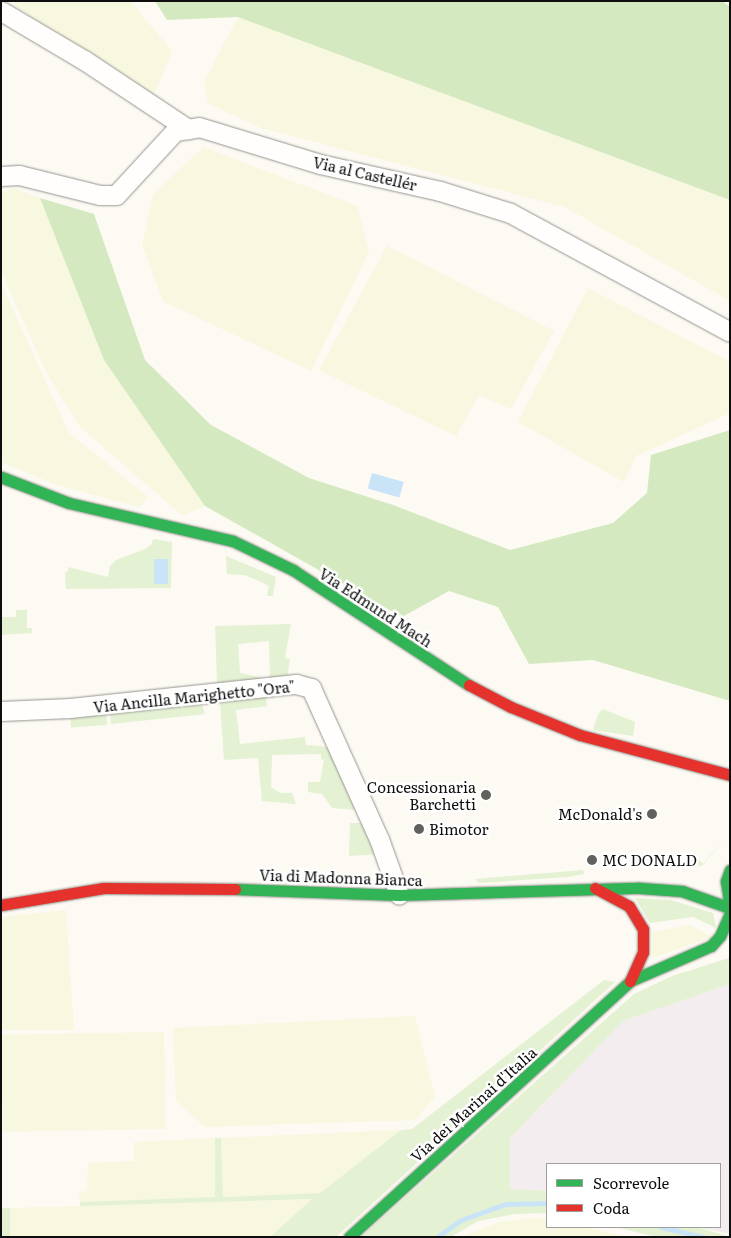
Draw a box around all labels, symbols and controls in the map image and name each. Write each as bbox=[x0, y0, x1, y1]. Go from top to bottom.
street label: Via al Castellér bbox=[311, 152, 419, 194]
street label: Via Edmund Mach bbox=[316, 564, 436, 650]
street label: Via Ancilla Marighetto "Ora" bbox=[92, 676, 296, 716]
place label: Concessionaria Barchetti bbox=[367, 777, 476, 812]
marker: Concessionaria Barchetti bbox=[480, 789, 492, 801]
place label: McDonald's bbox=[558, 805, 642, 823]
marker: McDonald's bbox=[646, 808, 658, 820]
place label: Bimotor bbox=[429, 820, 489, 838]
marker: Bimotor bbox=[413, 823, 425, 835]
place label: MC DONALD bbox=[602, 851, 697, 869]
marker: MC DONALD bbox=[586, 854, 598, 866]
street label: Via di Madonna Bianca bbox=[259, 865, 423, 889]
street label: Via dei Marinai d'Italia bbox=[406, 1043, 540, 1165]
legend bbox=[546, 1163, 721, 1228]
text: Scorrevole bbox=[593, 1171, 669, 1194]
text: Coda bbox=[593, 1196, 630, 1219]

